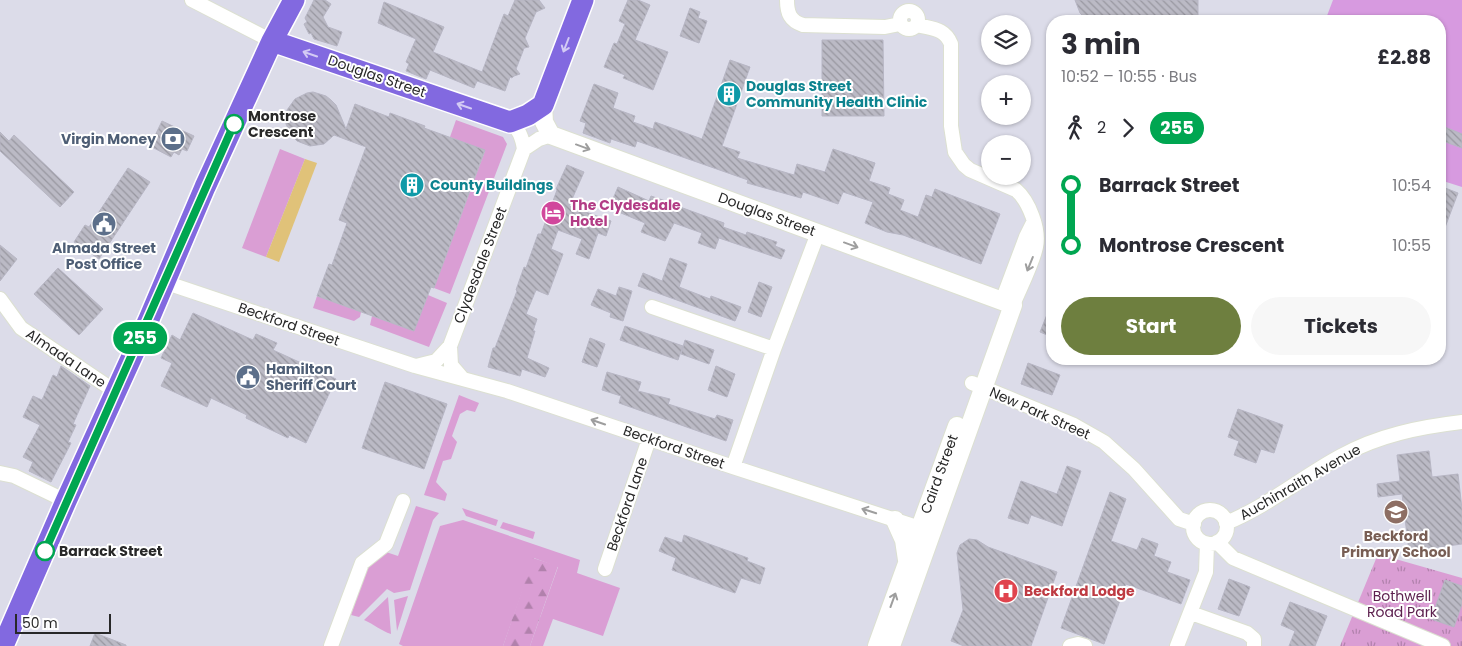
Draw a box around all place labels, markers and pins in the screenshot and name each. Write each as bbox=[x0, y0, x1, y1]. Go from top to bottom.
place label: Douglas Street Community Health Clinic bbox=[746, 76, 928, 112]
building icon: Douglas Street Community Health Clinic bbox=[716, 81, 742, 107]
place label: Montrose Crescent bbox=[248, 106, 317, 142]
marker: Montrose Crescent bbox=[224, 114, 244, 134]
bank icon: Virgin Money bbox=[160, 126, 186, 152]
place label: Virgin Money bbox=[61, 129, 156, 149]
building icon: County Buildings bbox=[399, 172, 425, 198]
place label: County Buildings bbox=[430, 175, 553, 195]
place label: The Clydesdale Hotel bbox=[570, 195, 681, 231]
hotel icon: The Clydesdale Hotel bbox=[540, 200, 566, 226]
public building icon: Almada Street Post Office bbox=[91, 211, 117, 237]
place label: Almada Street Post Office bbox=[52, 238, 156, 274]
place label: Hamilton Sheriff Court bbox=[266, 359, 357, 395]
public building icon: Hamilton Sheriff Court bbox=[235, 364, 261, 390]
school or university icon: Beckford Primary School bbox=[1383, 499, 1409, 525]
place label: Beckford Primary School bbox=[1341, 526, 1451, 562]
marker: Barrack Street bbox=[35, 541, 55, 561]
place label: Barrack Street bbox=[59, 541, 163, 561]
hospital icon: Beckford Lodge bbox=[993, 578, 1019, 604]
place label: Beckford Lodge bbox=[1024, 581, 1135, 601]

